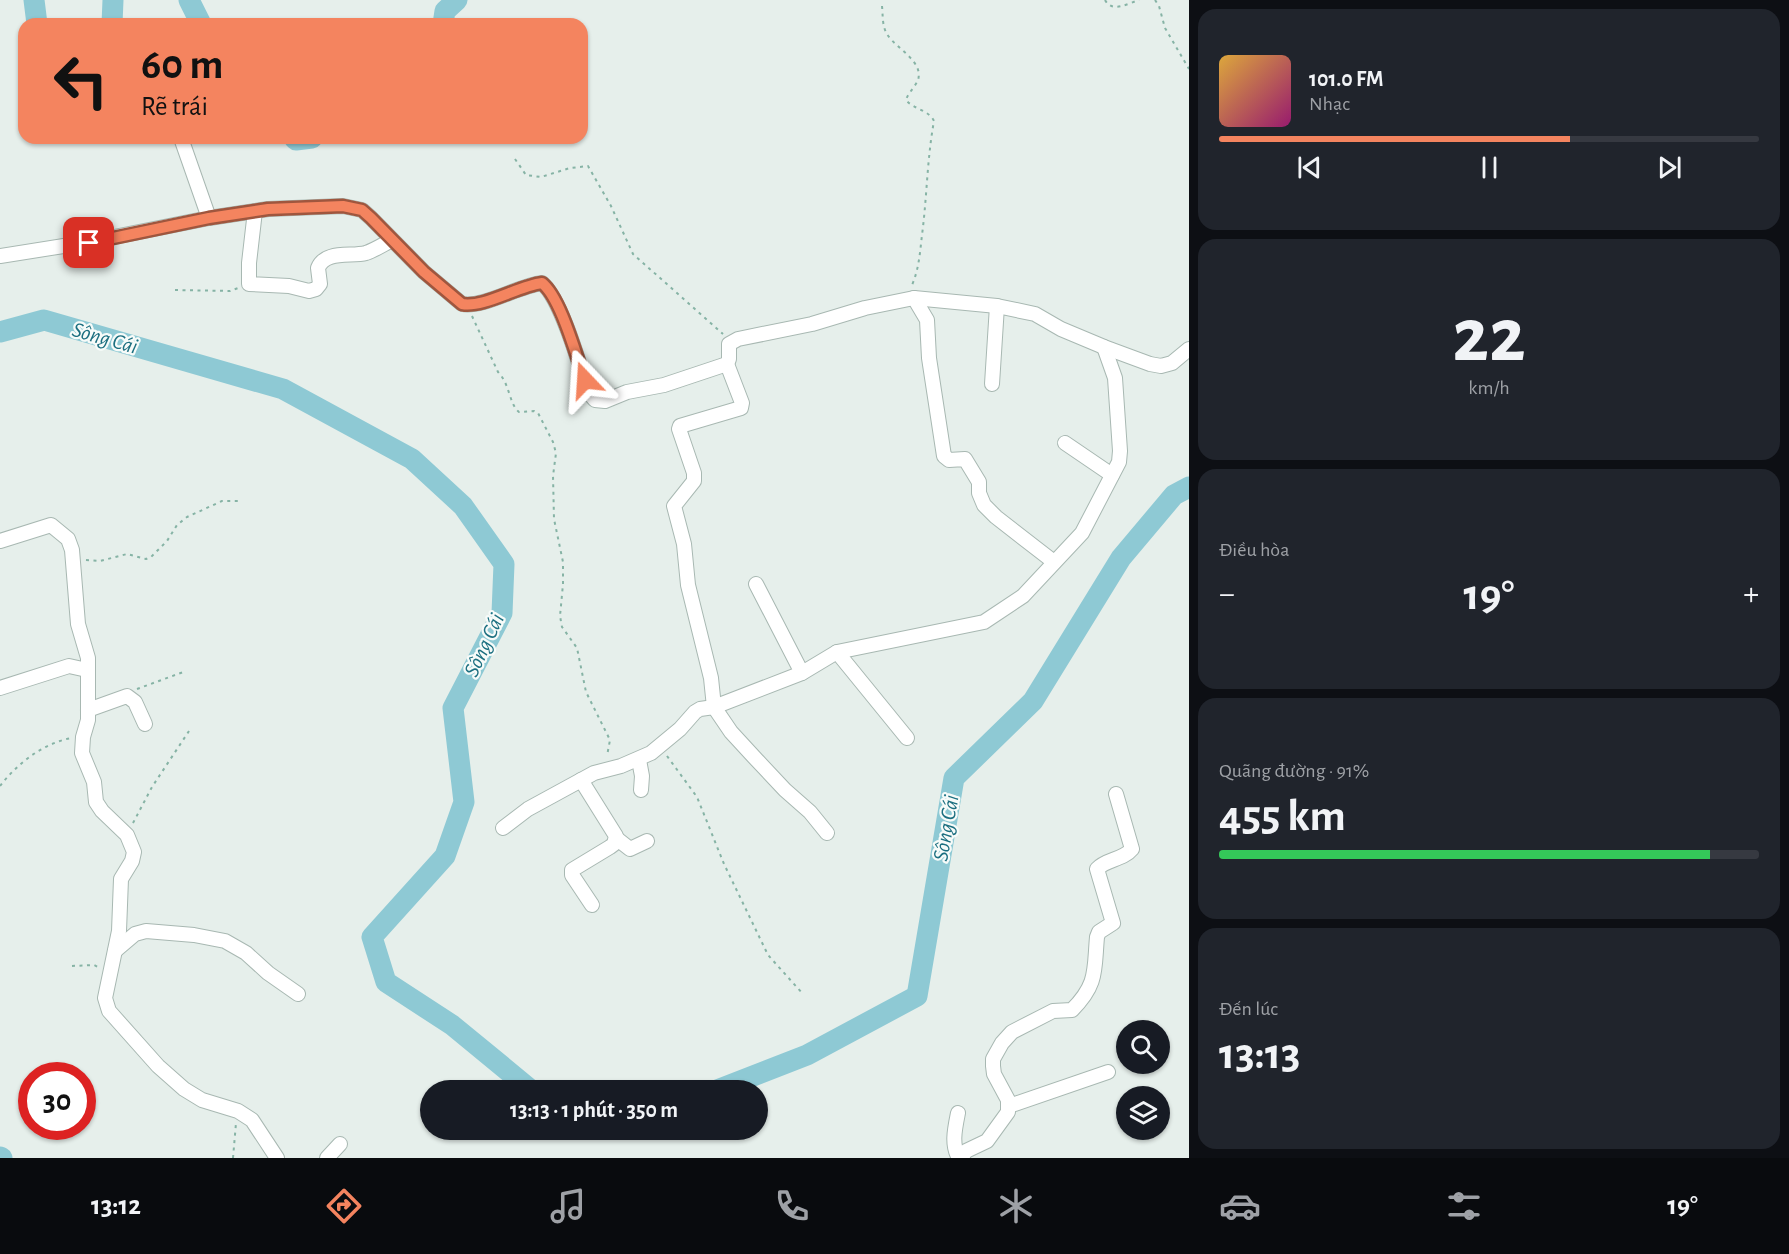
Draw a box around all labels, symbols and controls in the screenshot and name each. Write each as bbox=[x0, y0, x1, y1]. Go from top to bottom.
icon: left bbox=[42, 42, 120, 120]
text: 60 m bbox=[141, 44, 223, 86]
text: 101.0 FM bbox=[1309, 68, 1383, 90]
text: Rẽ trái bbox=[141, 93, 208, 120]
text: Nhạc bbox=[1309, 94, 1350, 114]
icon: previous bbox=[1293, 151, 1326, 184]
icon: pause bbox=[1473, 151, 1506, 184]
icon: next bbox=[1653, 151, 1686, 184]
pin bbox=[63, 217, 114, 268]
icon: arrive bbox=[72, 226, 105, 259]
text: 22 bbox=[1452, 298, 1526, 376]
water label: Sông Cái bbox=[70, 318, 140, 358]
position arrow bbox=[553, 348, 617, 412]
text: km/h bbox=[1468, 378, 1510, 398]
text: Điều hòa bbox=[1219, 540, 1289, 560]
text: 19° bbox=[1463, 573, 1515, 618]
text: − bbox=[1219, 578, 1235, 611]
text: + bbox=[1743, 578, 1759, 611]
water label: Sông Cái bbox=[460, 610, 508, 680]
text: Quãng đường · 91% bbox=[1219, 761, 1369, 781]
water label: Sông Cái bbox=[929, 793, 963, 863]
text: 455 km bbox=[1219, 794, 1346, 839]
text: Đến lúc bbox=[1219, 999, 1278, 1019]
map controls bbox=[1116, 1020, 1170, 1140]
button: search bbox=[1116, 1020, 1170, 1074]
text: 13:13 bbox=[1219, 1032, 1301, 1077]
speed limit sign: 30 bbox=[18, 1062, 96, 1140]
button: layers bbox=[1116, 1086, 1170, 1140]
text: 13:13 · 1 phút · 350 m bbox=[510, 1099, 678, 1121]
icon: directions bbox=[323, 1185, 365, 1227]
icon: music bbox=[547, 1185, 589, 1227]
icon: phone bbox=[771, 1185, 813, 1227]
icon: climate bbox=[995, 1185, 1037, 1227]
icon: car bbox=[1219, 1185, 1261, 1227]
icon: filters bbox=[1443, 1185, 1485, 1227]
text: 13:12 bbox=[91, 1192, 141, 1219]
text: 19° bbox=[1667, 1192, 1698, 1219]

